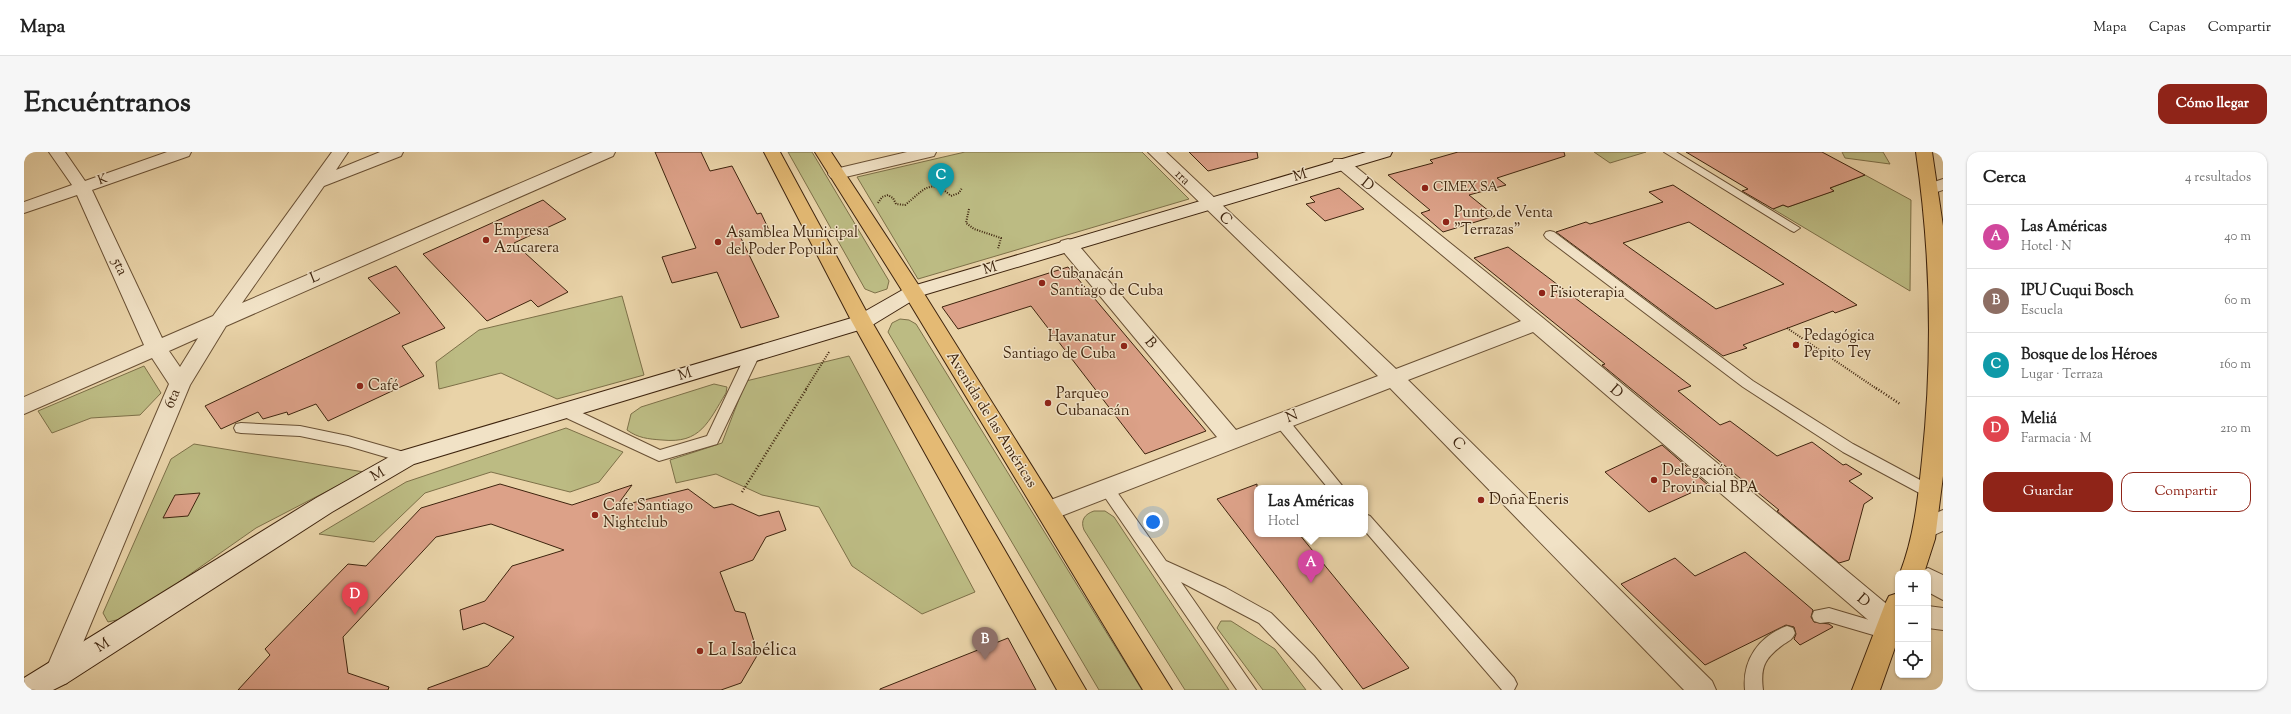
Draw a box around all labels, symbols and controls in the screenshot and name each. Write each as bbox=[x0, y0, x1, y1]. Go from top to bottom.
text: Mapa bbox=[20, 14, 65, 41]
text: Mapa bbox=[2093, 18, 2127, 38]
text: Capas bbox=[2149, 18, 2186, 38]
text: Compartir bbox=[2208, 18, 2271, 38]
text: Encuéntranos bbox=[24, 84, 191, 124]
button: Cómo llegar bbox=[2158, 84, 2267, 124]
pin: C bbox=[928, 163, 954, 196]
street label: M bbox=[1290, 164, 1310, 188]
street label: 1ra bbox=[1170, 166, 1194, 190]
text: Cerca bbox=[1983, 166, 2026, 190]
text: 4 resultados bbox=[2185, 169, 2251, 187]
street label: K bbox=[95, 170, 111, 190]
street label: D bbox=[1356, 173, 1378, 197]
place label: CIMEX SA bbox=[1433, 179, 1498, 197]
marker: CIMEX SA bbox=[1420, 183, 1430, 193]
place label: Punto de Venta "Terrazas" bbox=[1454, 203, 1553, 241]
street label: C bbox=[1213, 207, 1237, 231]
marker: Punto de Venta "Terrazas" bbox=[1441, 217, 1451, 227]
text: Las Américas bbox=[2021, 217, 2107, 238]
place label: Empresa Azucarera bbox=[494, 221, 559, 259]
place label: Asamblea Municipal del Poder Popular bbox=[726, 223, 858, 261]
text: A bbox=[1991, 228, 2001, 246]
text: 40 m bbox=[2224, 228, 2251, 246]
marker: Empresa Azucarera bbox=[481, 235, 491, 245]
marker: Asamblea Municipal del Poder Popular bbox=[713, 237, 723, 247]
text: Hotel · N bbox=[2021, 238, 2072, 256]
street label: 5ta bbox=[105, 254, 132, 279]
street label: M bbox=[980, 257, 1000, 281]
place label: Cubanacán Santiago de Cuba bbox=[1050, 264, 1163, 302]
street label: L bbox=[307, 267, 323, 289]
marker: Cubanacán Santiago de Cuba bbox=[1037, 278, 1047, 288]
text: IPU Cuqui Bosch bbox=[2021, 281, 2134, 302]
place label: Fisioterapia bbox=[1550, 283, 1625, 304]
marker: Fisioterapia bbox=[1537, 288, 1547, 298]
text: B bbox=[1992, 292, 2000, 310]
text: 60 m bbox=[2224, 292, 2251, 310]
text: Escuela bbox=[2021, 302, 2063, 320]
place label: Pedagógica Pepito Tey bbox=[1804, 326, 1875, 364]
place label: Havanatur Santiago de Cuba bbox=[1003, 327, 1116, 365]
street label: B bbox=[1139, 333, 1161, 354]
marker: Pedagógica Pepito Tey bbox=[1791, 340, 1801, 350]
marker: Havanatur Santiago de Cuba bbox=[1119, 341, 1129, 351]
text: Bosque de los Héroes bbox=[2021, 345, 2157, 366]
street label: Avenida de las Américas bbox=[941, 348, 1042, 492]
text: C bbox=[1991, 356, 2001, 374]
text: 160 m bbox=[2220, 356, 2251, 374]
street label: M bbox=[675, 363, 695, 387]
text: Lugar · Terraza bbox=[2021, 366, 2103, 384]
place label: Café bbox=[368, 376, 399, 397]
street label: D bbox=[1605, 380, 1627, 404]
marker: Café bbox=[355, 381, 365, 391]
place label: Parqueo Cubanacán bbox=[1056, 384, 1130, 422]
street label: 6ta bbox=[160, 386, 186, 412]
marker: Parqueo Cubanacán bbox=[1043, 398, 1053, 408]
street label: N bbox=[1283, 405, 1301, 429]
text: Meliá bbox=[2021, 409, 2057, 430]
text: D bbox=[1991, 420, 2001, 438]
text: 210 m bbox=[2220, 420, 2251, 438]
text: Farmacia · M bbox=[2021, 430, 2092, 448]
street label: C bbox=[1446, 432, 1470, 456]
place label: Delegación Provincial BPA bbox=[1662, 461, 1759, 499]
street label: M bbox=[367, 462, 389, 488]
button: Guardar bbox=[1983, 472, 2113, 512]
button: Compartir bbox=[2121, 472, 2251, 512]
marker: Delegación Provincial BPA bbox=[1649, 475, 1659, 485]
popup bbox=[1254, 485, 1368, 537]
place label: Doña Eneris bbox=[1489, 490, 1569, 511]
text: Las Américas bbox=[1268, 492, 1354, 513]
marker: Doña Eneris bbox=[1476, 495, 1486, 505]
place label: Cafe Santiago Nightclub bbox=[603, 496, 693, 534]
marker: Cafe Santiago Nightclub bbox=[590, 510, 600, 520]
your location bbox=[1143, 512, 1163, 532]
text: Hotel bbox=[1268, 513, 1299, 531]
pin: A bbox=[1298, 550, 1324, 583]
map controls bbox=[1895, 570, 1931, 678]
button: + bbox=[1895, 570, 1931, 606]
pin: D bbox=[342, 582, 368, 615]
street label: D bbox=[1852, 589, 1874, 613]
button: − bbox=[1895, 606, 1931, 642]
pin: B bbox=[972, 627, 998, 660]
street label: M bbox=[92, 633, 115, 659]
place label: La Isabélica bbox=[708, 638, 797, 664]
button: locate bbox=[1895, 642, 1931, 678]
marker: La Isabélica bbox=[695, 646, 705, 656]

